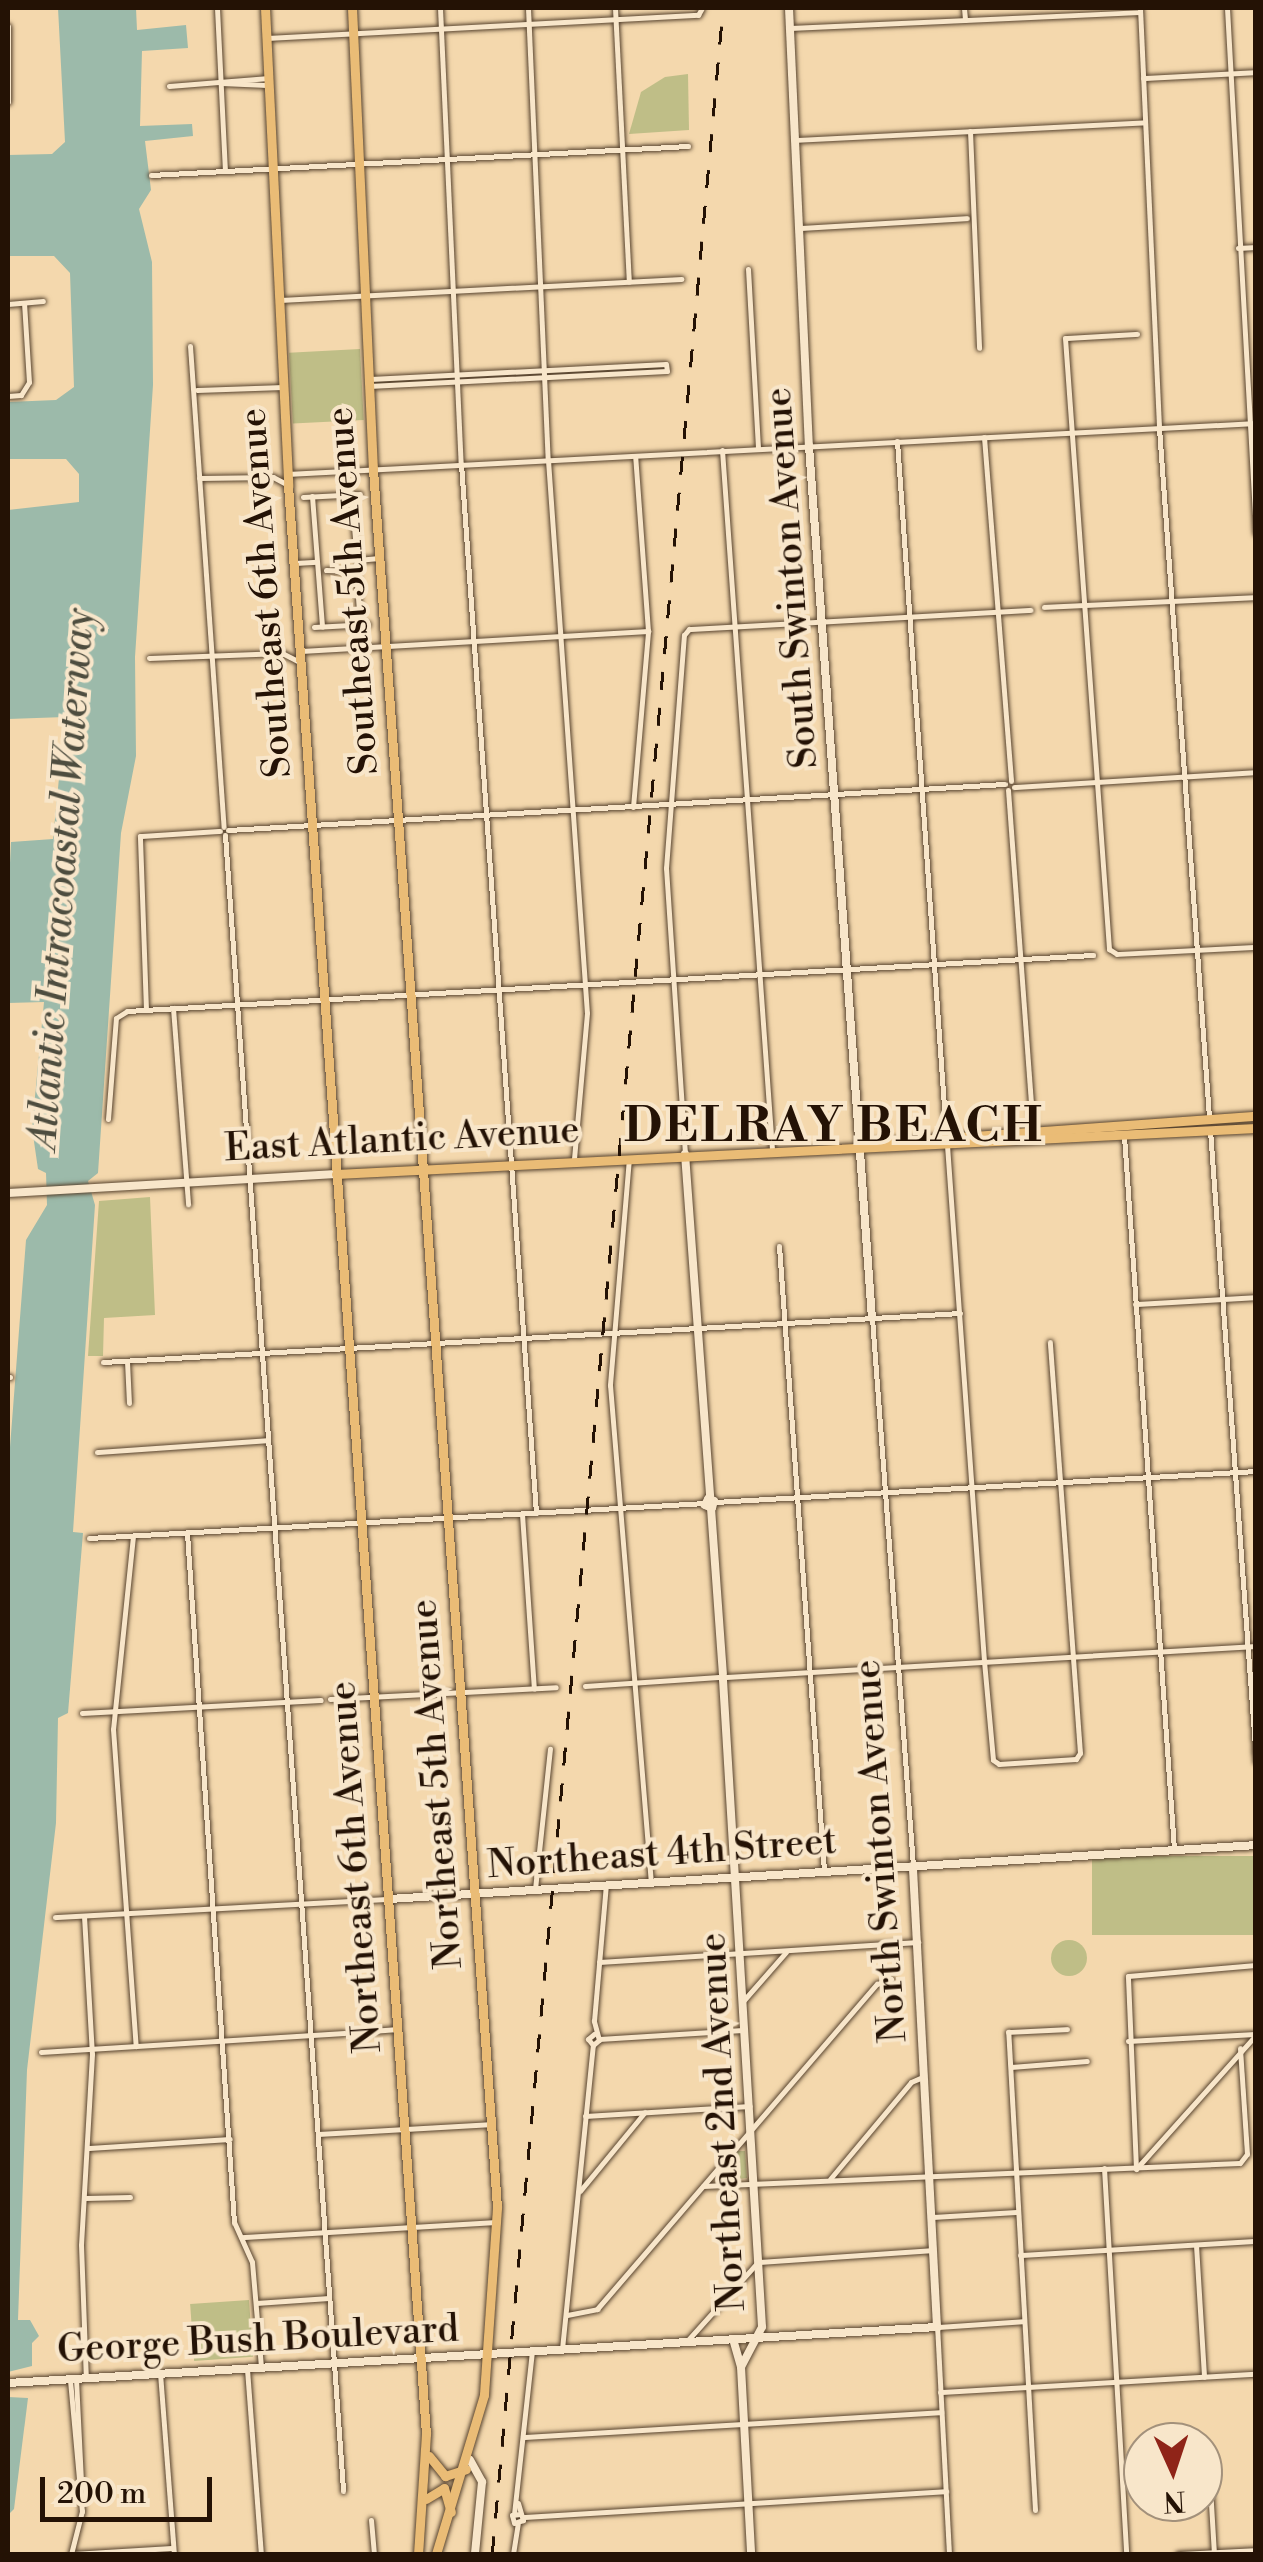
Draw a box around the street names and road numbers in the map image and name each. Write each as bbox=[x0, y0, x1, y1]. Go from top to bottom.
street label: South Swinton Avenue bbox=[756, 386, 828, 770]
street label: Southeast 5th Avenue bbox=[317, 406, 389, 776]
street label: Southeast 6th Avenue bbox=[230, 407, 302, 779]
street label: East Atlantic Avenue bbox=[224, 1108, 580, 1172]
street label: Northeast 5th Avenue bbox=[401, 1598, 473, 1970]
street label: North Swinton Avenue bbox=[845, 1658, 917, 2044]
street label: Northeast 6th Avenue bbox=[320, 1680, 392, 2054]
street label: Northeast 4th Street bbox=[486, 1819, 838, 1889]
street label: Northeast 2nd Avenue bbox=[690, 1932, 756, 2312]
street label: George Bush Boulevard bbox=[56, 2307, 460, 2373]

